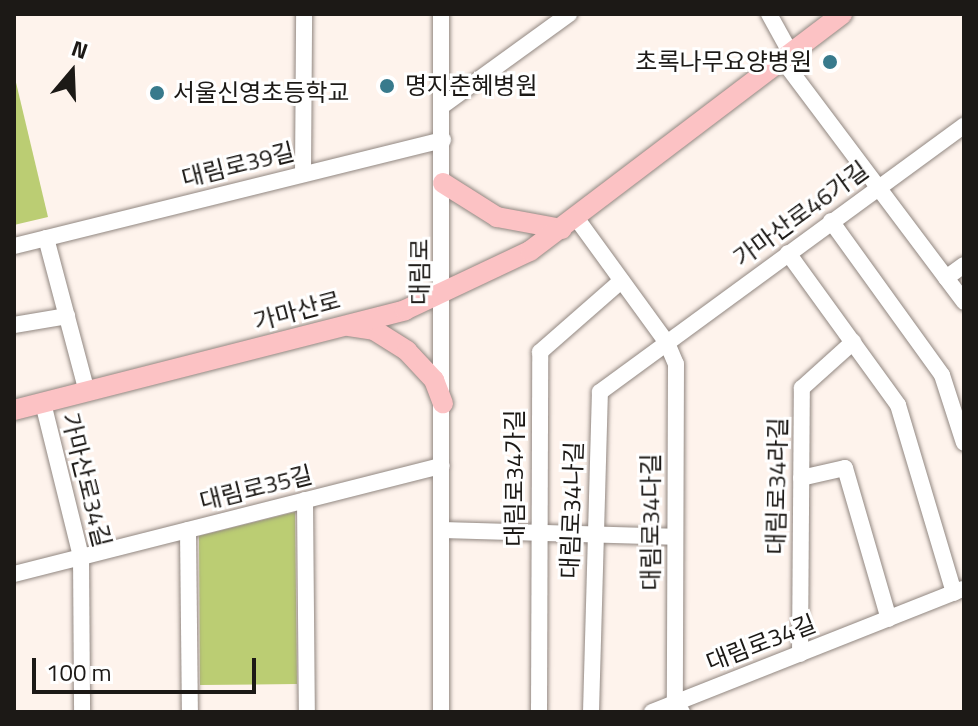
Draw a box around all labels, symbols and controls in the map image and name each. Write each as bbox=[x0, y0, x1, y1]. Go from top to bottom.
text: N bbox=[67, 31, 93, 68]
north arrow bbox=[32, 32, 112, 112]
place label: 초록나무요양병원 bbox=[635, 48, 812, 76]
marker: 초록나무요양병원 bbox=[819, 51, 841, 73]
place label: 명지춘혜병원 bbox=[405, 72, 537, 100]
marker: 명지춘혜병원 bbox=[376, 75, 398, 97]
place label: 서울신영초등학교 bbox=[173, 79, 350, 107]
marker: 서울신영초등학교 bbox=[148, 84, 166, 102]
street label: 대림로39길 bbox=[179, 137, 297, 193]
street label: 가마산로46가길 bbox=[728, 156, 874, 272]
street label: 대림로 bbox=[406, 239, 434, 305]
street label: 가마산로 bbox=[251, 286, 343, 336]
street label: 대림로34가길 bbox=[501, 409, 529, 547]
street label: 가마산로34길 bbox=[55, 410, 117, 550]
street label: 대림로34라길 bbox=[761, 417, 793, 555]
street label: 대림로34나길 bbox=[555, 441, 589, 579]
street label: 대림로34다길 bbox=[637, 453, 665, 591]
street label: 대림로35길 bbox=[197, 460, 315, 516]
street label: 대림로34길 bbox=[702, 609, 820, 677]
scale bar bbox=[36, 642, 260, 692]
text: 100 m bbox=[46, 654, 112, 690]

